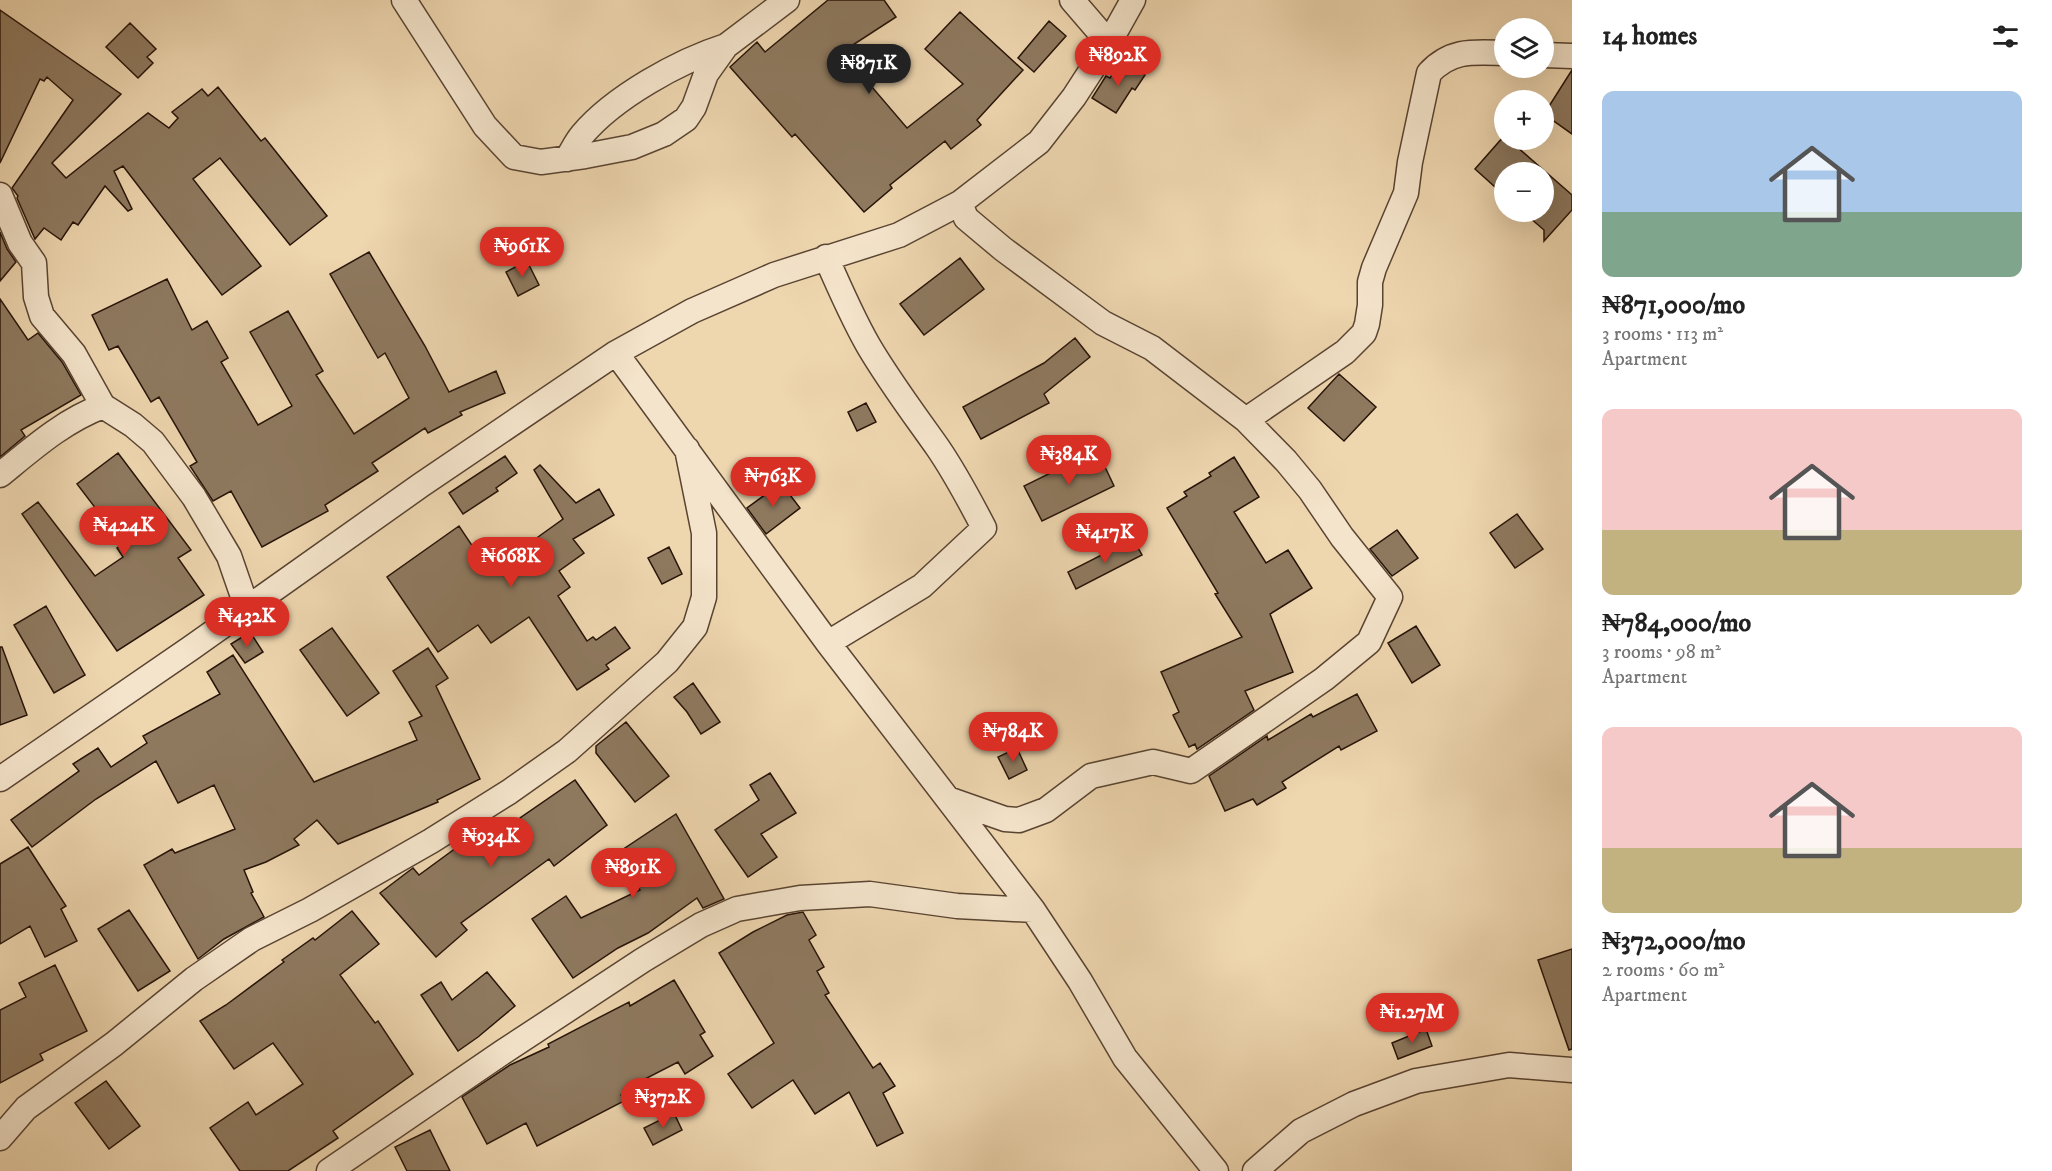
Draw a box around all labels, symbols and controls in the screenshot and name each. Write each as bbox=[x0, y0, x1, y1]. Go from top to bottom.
map controls bbox=[1494, 18, 1554, 222]
button: layers bbox=[1494, 18, 1554, 78]
text: 14 homes bbox=[1602, 20, 1697, 53]
icon: filters bbox=[1989, 20, 2022, 53]
pin: ₦892K bbox=[1076, 36, 1160, 87]
text: ₦892K bbox=[1089, 43, 1147, 68]
pin: ₦871K bbox=[827, 44, 911, 95]
text: ₦871K bbox=[841, 51, 897, 76]
button: + bbox=[1494, 90, 1554, 150]
icon: home bbox=[1758, 130, 1866, 238]
button: − bbox=[1494, 162, 1554, 222]
pin: ₦961K bbox=[480, 227, 564, 278]
text: ₦961K bbox=[494, 234, 550, 259]
text: ₦871,000/mo bbox=[1602, 289, 1745, 322]
text: 3 rooms · 113 m² bbox=[1602, 322, 1723, 347]
text: Apartment bbox=[1602, 347, 1687, 372]
pin: ₦384K bbox=[1027, 435, 1111, 486]
text: ₦384K bbox=[1040, 442, 1098, 467]
icon: home bbox=[1758, 448, 1866, 556]
pin: ₦763K bbox=[731, 457, 815, 508]
text: ₦763K bbox=[745, 464, 801, 489]
pin: ₦424K bbox=[82, 506, 166, 557]
text: ₦424K bbox=[93, 513, 155, 538]
pin: ₦417K bbox=[1063, 513, 1147, 564]
text: ₦417K bbox=[1076, 520, 1134, 545]
pin: ₦668K bbox=[469, 537, 553, 588]
text: ₦668K bbox=[481, 544, 541, 569]
pin: ₦432K bbox=[205, 597, 289, 648]
text: ₦432K bbox=[218, 604, 276, 629]
text: ₦784,000/mo bbox=[1602, 607, 1751, 640]
text: 3 rooms · 98 m² bbox=[1602, 640, 1721, 665]
text: Apartment bbox=[1602, 665, 1687, 690]
pin: ₦784K bbox=[971, 712, 1055, 763]
text: ₦784K bbox=[983, 719, 1043, 744]
icon: home bbox=[1758, 766, 1866, 874]
pin: ₦934K bbox=[449, 817, 533, 868]
text: ₦934K bbox=[462, 824, 520, 849]
pin: ₦891K bbox=[591, 848, 675, 899]
text: ₦891K bbox=[605, 855, 661, 880]
text: ₦372,000/mo bbox=[1602, 925, 1745, 958]
text: 2 rooms · 60 m² bbox=[1602, 958, 1724, 983]
text: Apartment bbox=[1602, 983, 1687, 1008]
pin: ₦1.27M bbox=[1363, 993, 1461, 1044]
text: ₦1.27M bbox=[1380, 1000, 1444, 1025]
pin: ₦372K bbox=[621, 1078, 705, 1129]
text: ₦372K bbox=[635, 1085, 691, 1110]

